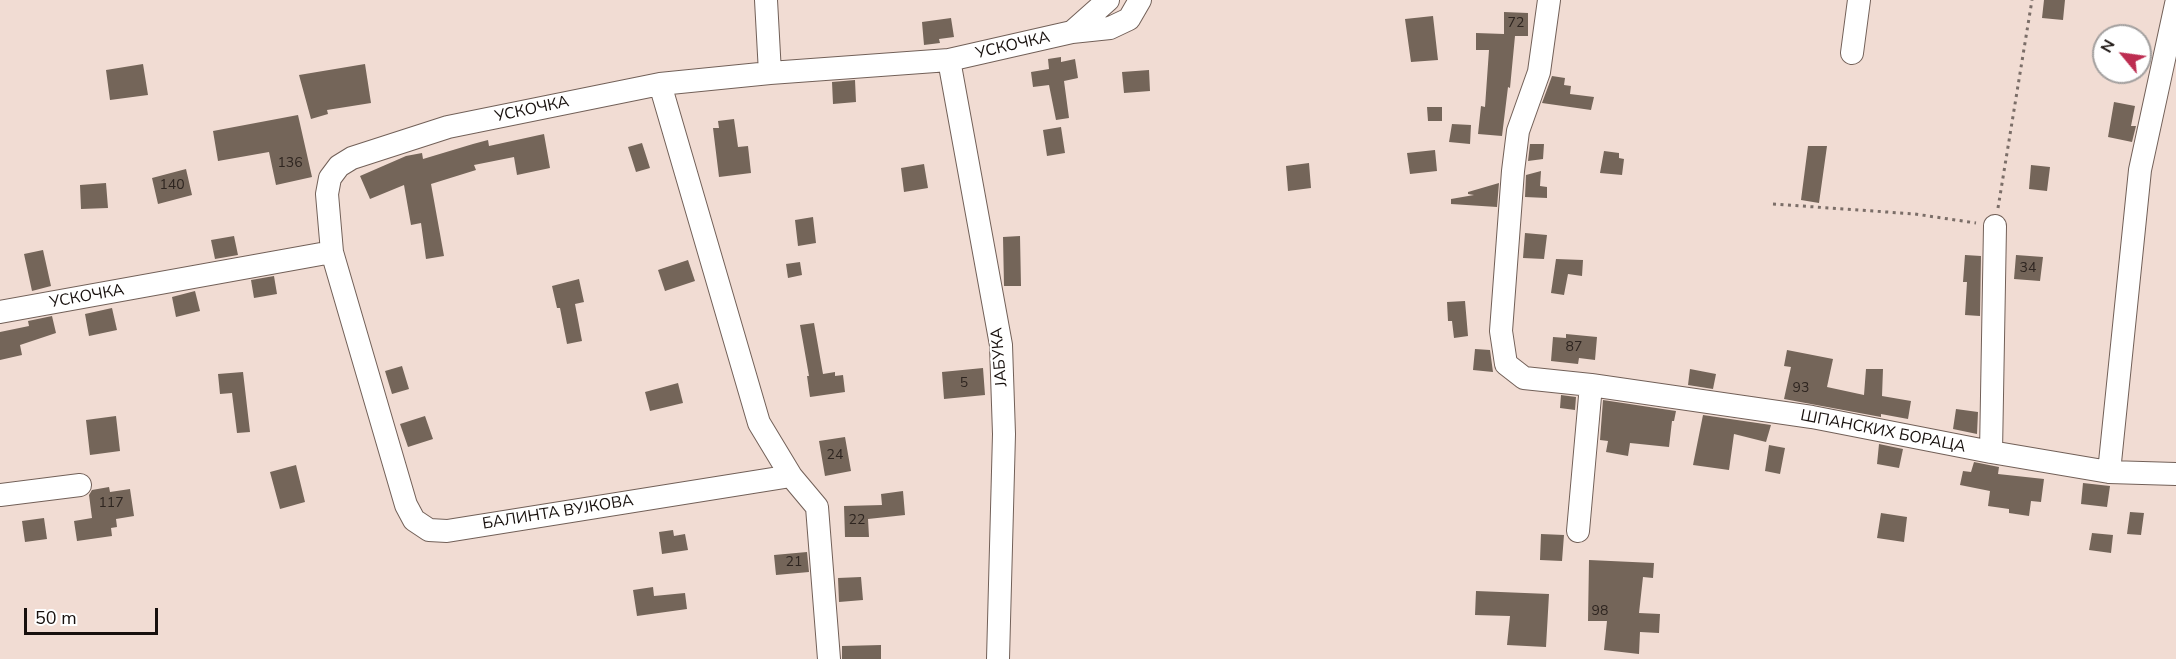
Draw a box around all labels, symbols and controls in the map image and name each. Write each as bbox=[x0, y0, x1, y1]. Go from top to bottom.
house number: 72 bbox=[1508, 16, 1524, 32]
north arrow bbox=[2092, 24, 2152, 84]
street label: УСКОЧКА bbox=[974, 28, 1052, 64]
text: N bbox=[2095, 36, 2121, 57]
street label: УСКОЧКА bbox=[493, 93, 571, 127]
house number: 136 bbox=[277, 156, 303, 172]
house number: 140 bbox=[159, 178, 185, 194]
house number: 34 bbox=[2020, 261, 2036, 277]
street label: УСКОЧКА bbox=[48, 281, 126, 313]
street label: ЈАБУКА bbox=[988, 327, 1012, 387]
house number: 87 bbox=[1566, 340, 1582, 356]
house number: 5 bbox=[960, 376, 968, 392]
house number: 93 bbox=[1793, 381, 1809, 397]
street label: ШПАНСКИХ БОРАЦА bbox=[1799, 407, 1967, 457]
house number: 24 bbox=[827, 448, 843, 464]
street label: БАЛИНТА ВУЈКОВА bbox=[481, 492, 635, 534]
house number: 117 bbox=[98, 496, 124, 512]
house number: 22 bbox=[849, 513, 865, 529]
house number: 21 bbox=[786, 555, 802, 571]
scale bar bbox=[27, 596, 160, 634]
house number: 98 bbox=[1592, 604, 1608, 620]
text: 50 m bbox=[35, 606, 77, 630]

